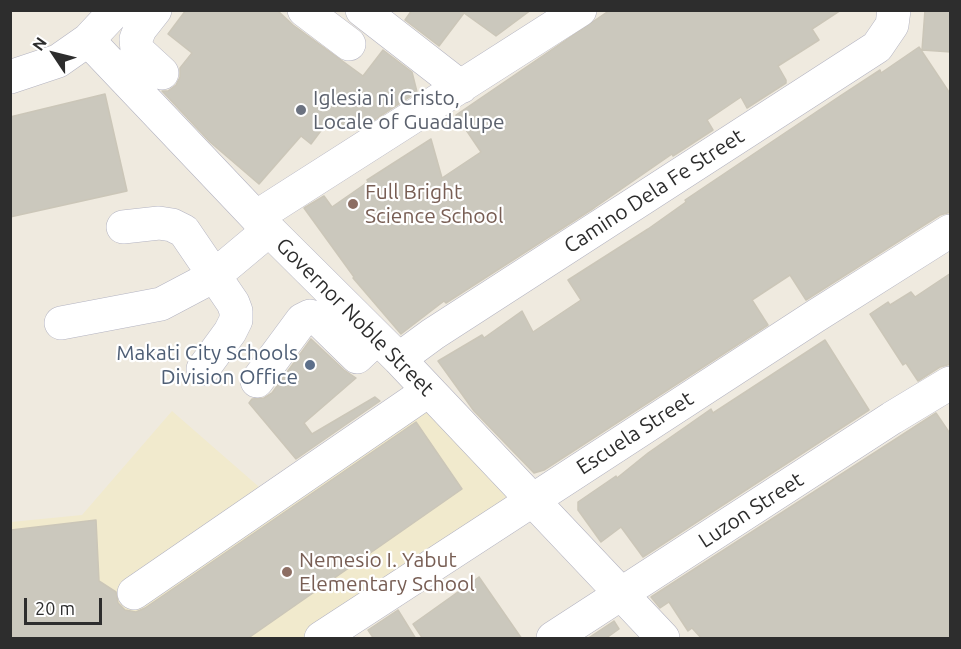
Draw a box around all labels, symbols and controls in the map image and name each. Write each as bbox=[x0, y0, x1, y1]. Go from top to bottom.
north arrow bbox=[24, 24, 84, 84]
text: N bbox=[28, 34, 50, 54]
place label: Iglesia ni Cristo, Locale of Guadalupe bbox=[313, 85, 505, 135]
marker: Iglesia ni Cristo, Locale of Guadalupe bbox=[294, 103, 308, 117]
street label: Camino Dela Fe Street bbox=[559, 123, 749, 259]
place label: Full Bright Science School bbox=[365, 179, 503, 229]
marker: Full Bright Science School bbox=[346, 197, 360, 211]
street label: Governor Noble Street bbox=[271, 233, 439, 401]
place label: Makati City Schools Division Office bbox=[116, 340, 298, 390]
marker: Makati City Schools Division Office bbox=[303, 358, 317, 372]
street label: Escuela Street bbox=[572, 386, 698, 480]
street label: Luzon Street bbox=[694, 467, 808, 553]
place label: Nemesio I. Yabut Elementary School bbox=[299, 547, 475, 597]
marker: Nemesio I. Yabut Elementary School bbox=[280, 565, 294, 579]
scale bar bbox=[27, 586, 105, 624]
text: 20 m bbox=[35, 598, 75, 618]

